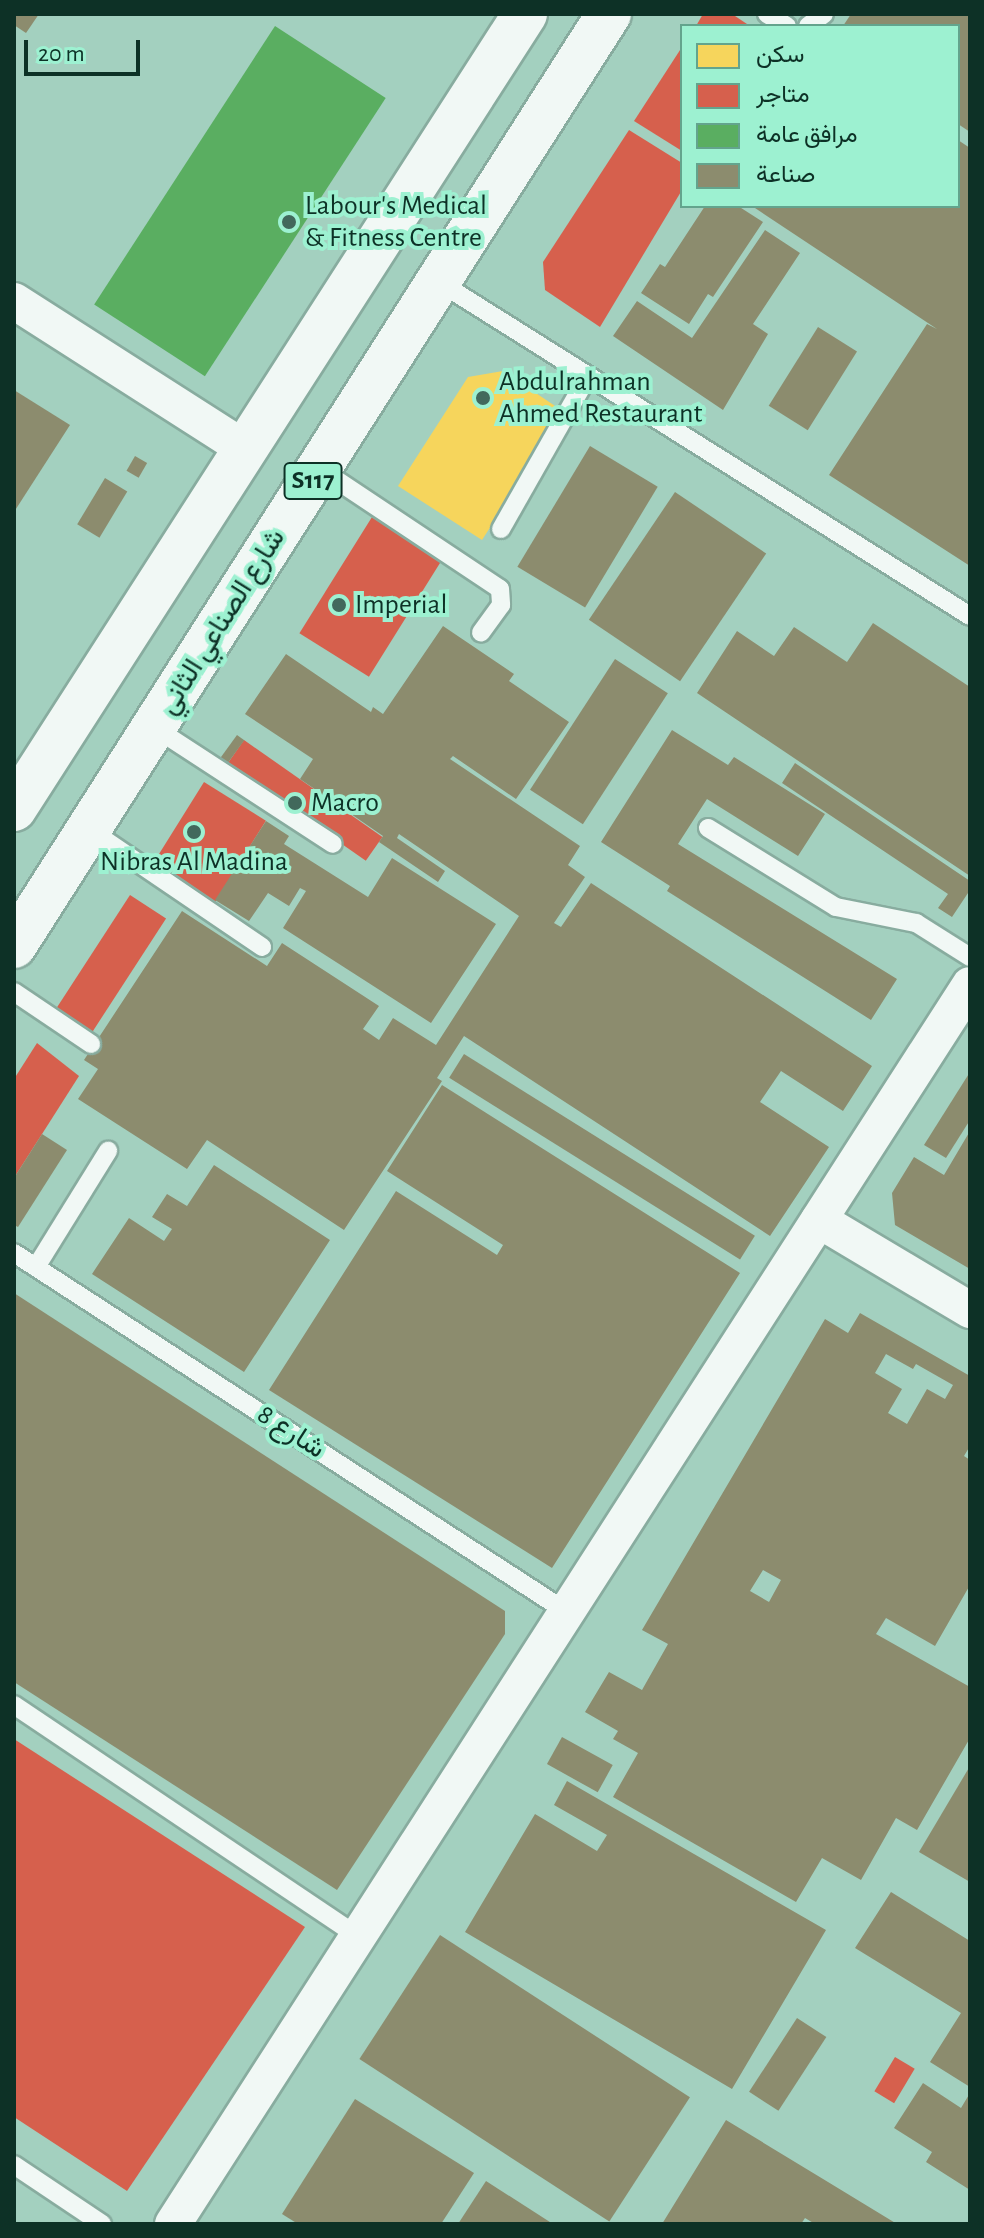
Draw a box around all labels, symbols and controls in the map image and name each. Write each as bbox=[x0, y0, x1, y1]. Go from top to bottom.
scale bar bbox=[28, 24, 144, 74]
legend bbox=[680, 24, 960, 208]
text: 20 m bbox=[38, 42, 85, 66]
text: سكن bbox=[756, 43, 805, 67]
text: متاجر bbox=[756, 83, 810, 107]
text: مرافق عامة bbox=[756, 123, 857, 147]
text: صناعة bbox=[756, 163, 815, 187]
place label: Labour's Medical & Fitness Centre bbox=[305, 189, 487, 255]
marker: Labour's Medical & Fitness Centre bbox=[280, 213, 298, 231]
place label: Abdulrahman Ahmed Restaurant bbox=[499, 365, 702, 431]
marker: Abdulrahman Ahmed Restaurant bbox=[474, 389, 492, 407]
road number: S117 bbox=[283, 459, 343, 503]
street label: شارع الصناعي الثاني bbox=[151, 523, 293, 721]
place label: Imperial bbox=[355, 588, 447, 622]
marker: Imperial bbox=[330, 596, 348, 614]
place label: Macro bbox=[311, 786, 379, 820]
marker: Macro bbox=[286, 794, 304, 812]
marker: Nibras Al Madina bbox=[185, 823, 203, 841]
place label: Nibras Al Madina bbox=[100, 845, 288, 879]
street label: شارع 8 bbox=[251, 1398, 331, 1466]

